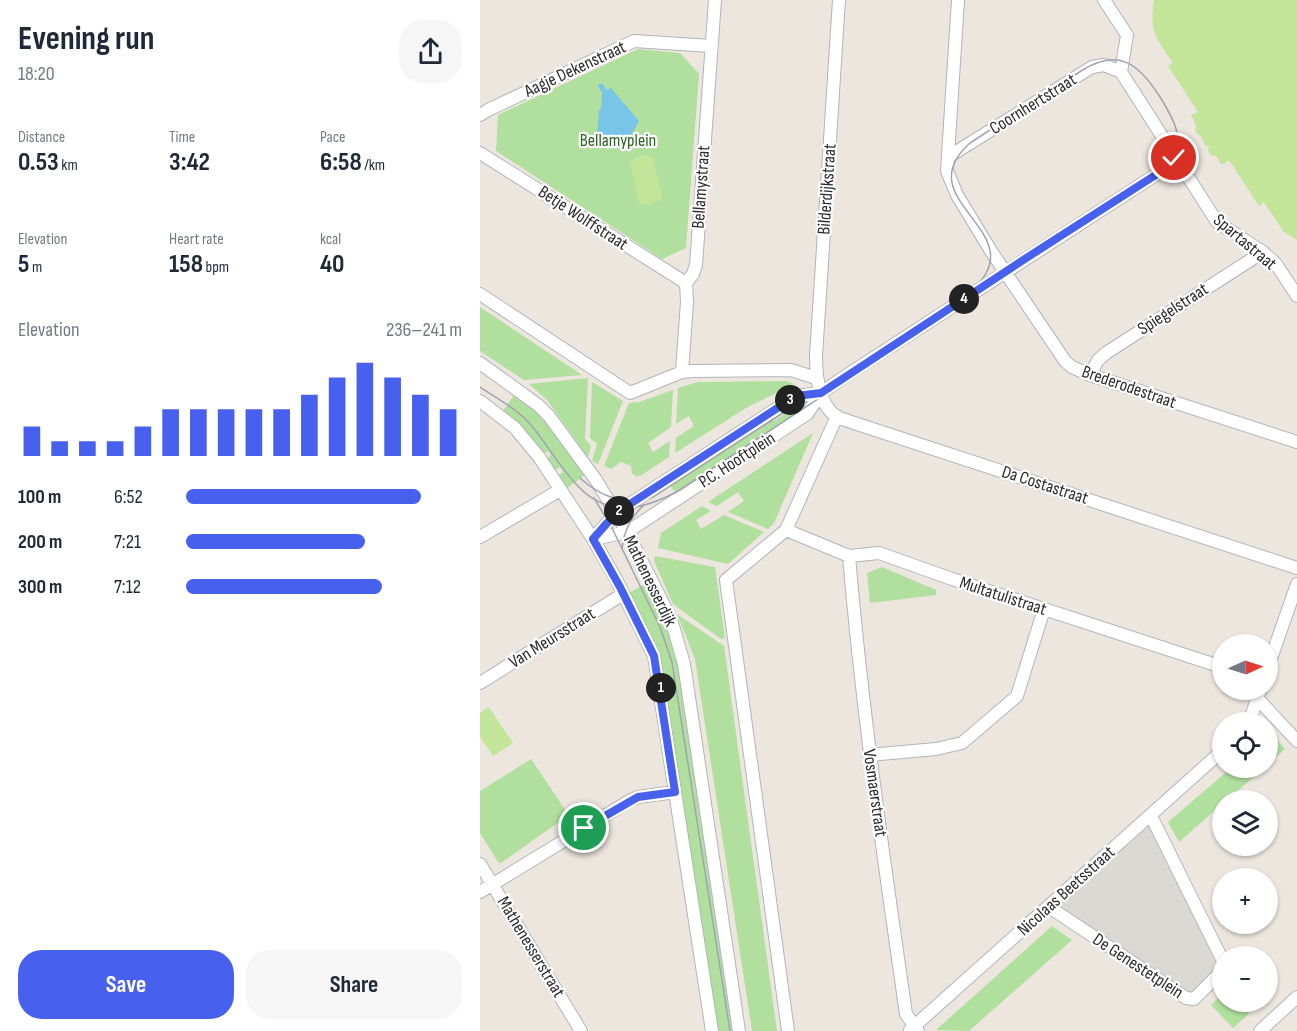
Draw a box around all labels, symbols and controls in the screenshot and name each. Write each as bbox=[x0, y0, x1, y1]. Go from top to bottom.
text: Evening run bbox=[18, 19, 154, 59]
button: share bbox=[399, 20, 462, 83]
street label: Aagje Dekenstraat bbox=[520, 36, 630, 102]
text: 18:20 bbox=[18, 62, 55, 86]
street label: Coornhertstraat bbox=[986, 69, 1081, 139]
text: Distance bbox=[18, 128, 65, 147]
text: Time bbox=[169, 128, 195, 147]
text: Pace bbox=[320, 128, 345, 147]
park label: Bellamyplein bbox=[580, 130, 656, 151]
pin bbox=[1148, 132, 1199, 183]
icon: check bbox=[1157, 141, 1190, 174]
street label: Bilderdijkstraat bbox=[813, 142, 841, 235]
street label: Bellamystraat bbox=[688, 144, 714, 229]
text: 0.53 bbox=[18, 147, 59, 178]
text: 3:42 bbox=[169, 147, 210, 178]
text: 6:58 bbox=[320, 147, 362, 178]
text: km bbox=[59, 156, 78, 175]
text: /km bbox=[362, 156, 385, 175]
street label: Betje Wolffstraat bbox=[534, 181, 632, 255]
street label: Spartastraat bbox=[1209, 210, 1281, 275]
text: Elevation bbox=[18, 230, 67, 249]
text: Heart rate bbox=[169, 230, 224, 249]
text: kcal bbox=[320, 230, 341, 249]
text: 5 bbox=[18, 249, 29, 280]
text: 158 bbox=[169, 249, 203, 280]
text: 40 bbox=[320, 249, 344, 280]
text: m bbox=[29, 258, 42, 277]
text: bpm bbox=[203, 258, 229, 277]
street label: Spiegelstraat bbox=[1134, 278, 1213, 339]
pin: 4 bbox=[949, 284, 979, 314]
text: 4 bbox=[960, 289, 968, 308]
text: Elevation bbox=[18, 318, 80, 342]
text: 236–241 m bbox=[386, 318, 462, 342]
street label: Brederodestraat bbox=[1079, 361, 1179, 413]
pin: 3 bbox=[775, 385, 805, 415]
text: 3 bbox=[786, 390, 794, 409]
street label: P.C. Hooftplein bbox=[695, 428, 779, 492]
street label: Da Costastraat bbox=[999, 461, 1091, 509]
text: 100 m bbox=[18, 485, 61, 509]
text: 6:52 bbox=[114, 485, 143, 509]
pin: 2 bbox=[604, 496, 634, 526]
text: 2 bbox=[615, 501, 623, 520]
text: 200 m bbox=[18, 530, 62, 554]
text: 7:21 bbox=[114, 530, 141, 554]
street label: Mathenesserdijk bbox=[619, 532, 681, 630]
street label: Multatulistraat bbox=[957, 572, 1050, 620]
text: 300 m bbox=[18, 575, 62, 599]
text: 7:12 bbox=[114, 575, 141, 599]
street label: Van Meursstraat bbox=[505, 603, 599, 673]
north arrow bbox=[1212, 634, 1278, 700]
map controls bbox=[1212, 634, 1278, 1012]
pin: 1 bbox=[646, 673, 676, 703]
text: 1 bbox=[658, 678, 664, 697]
button: locate bbox=[1212, 712, 1278, 778]
street label: Vosmaerstraat bbox=[858, 748, 892, 839]
button: layers bbox=[1212, 790, 1278, 856]
pin bbox=[558, 802, 609, 853]
icon: arrive bbox=[567, 811, 600, 844]
street label: Nicolaas Beetsstraat bbox=[1013, 841, 1119, 940]
button: + bbox=[1212, 868, 1278, 934]
street label: Mathenesserstraat bbox=[493, 893, 570, 1002]
street label: De Genestetplein bbox=[1089, 929, 1187, 1003]
button: − bbox=[1212, 946, 1278, 1012]
button: Save bbox=[18, 950, 234, 1019]
button: Share bbox=[246, 950, 462, 1019]

